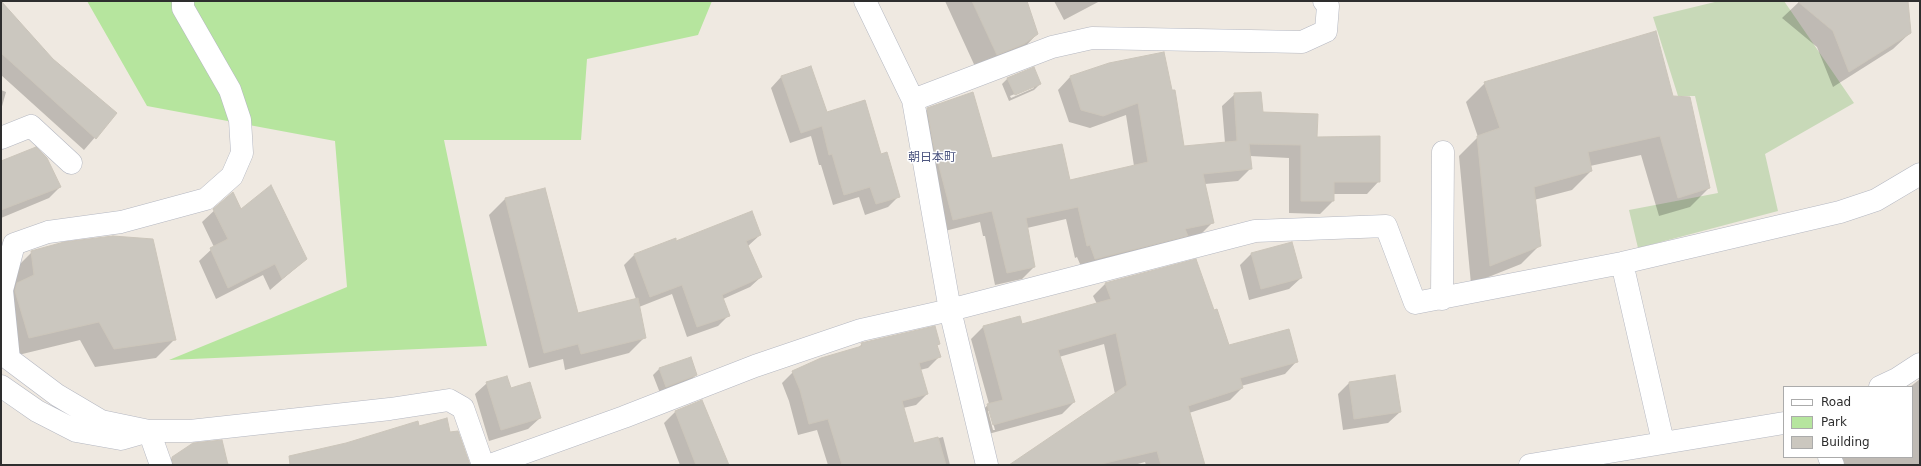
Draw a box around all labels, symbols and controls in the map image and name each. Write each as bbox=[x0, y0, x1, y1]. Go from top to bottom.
district label: 朝日本町 bbox=[908, 151, 956, 165]
legend bbox=[1783, 386, 1913, 458]
text: Road bbox=[1821, 395, 1851, 409]
text: Park bbox=[1821, 415, 1847, 429]
text: Building bbox=[1821, 435, 1870, 449]

